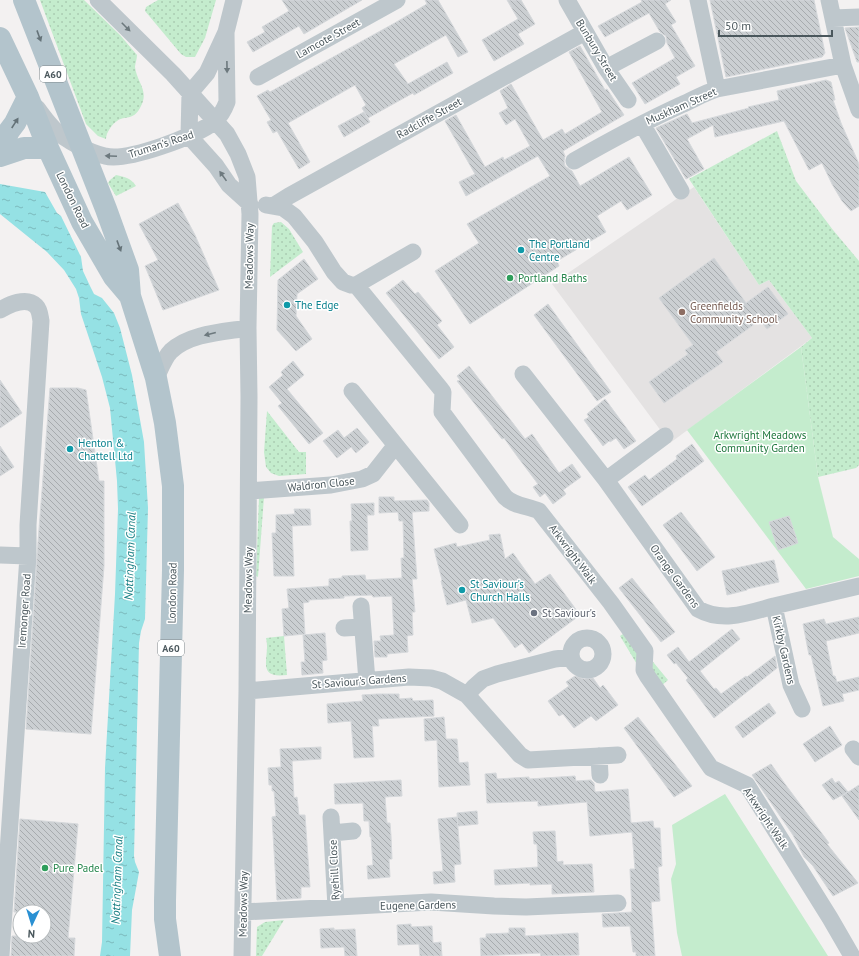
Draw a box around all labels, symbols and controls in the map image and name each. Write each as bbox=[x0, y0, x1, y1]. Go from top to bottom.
scale bar bbox=[719, 12, 832, 38]
street label: Lamcote Street bbox=[294, 15, 363, 61]
street label: Bunbury Street bbox=[573, 17, 621, 84]
text: 50 m bbox=[725, 18, 751, 33]
one-way arrow bbox=[121, 22, 131, 32]
one-way arrow bbox=[36, 31, 42, 43]
one-way arrow bbox=[223, 61, 230, 73]
road number: A60 bbox=[40, 66, 66, 82]
street label: Muskham Street bbox=[643, 84, 719, 128]
street label: Radcliffe Street bbox=[394, 94, 464, 142]
one-way arrow bbox=[11, 117, 19, 128]
street label: Truman's Road bbox=[127, 127, 195, 161]
one-way arrow bbox=[105, 153, 117, 160]
street label: London Road bbox=[53, 170, 93, 231]
one-way arrow bbox=[219, 171, 227, 181]
street label: Meadows Way bbox=[241, 222, 257, 289]
place label: The Portland Centre bbox=[529, 237, 590, 264]
one-way arrow bbox=[116, 240, 122, 252]
marker: The Portland Centre bbox=[516, 245, 526, 255]
place label: Portland Baths bbox=[518, 271, 588, 285]
marker: Portland Baths bbox=[505, 273, 515, 283]
place label: The Edge bbox=[295, 298, 339, 312]
place label: Greenfields Community School bbox=[690, 299, 779, 326]
marker: The Edge bbox=[282, 300, 292, 310]
marker: Greenfields Community School bbox=[677, 307, 687, 317]
one-way arrow bbox=[204, 332, 216, 338]
park label: Arkwright Meadows Community Garden bbox=[714, 428, 807, 455]
place label: Henton & Chattell Ltd bbox=[78, 436, 133, 463]
marker: Henton & Chattell Ltd bbox=[65, 444, 75, 454]
street label: Waldron Close bbox=[287, 473, 356, 494]
water label: Nottingham Canal bbox=[120, 511, 139, 600]
street label: Arkwright Walk bbox=[546, 521, 600, 587]
street label: Orange Gardens bbox=[647, 541, 703, 611]
street label: Meadows Way bbox=[240, 546, 256, 613]
street label: London Road bbox=[164, 562, 180, 624]
street label: Iremonger Road bbox=[14, 573, 34, 649]
place label: St Saviour's Church Halls bbox=[470, 577, 530, 604]
marker: St Saviour's Church Halls bbox=[457, 585, 467, 595]
place label: St Saviour's bbox=[542, 606, 596, 620]
marker: St Saviour's bbox=[529, 608, 539, 618]
street label: Kirkby Gardens bbox=[769, 614, 799, 686]
road number: A60 bbox=[158, 640, 184, 656]
street label: St Saviour's Gardens bbox=[311, 671, 407, 691]
street label: Arkwright Walk bbox=[740, 785, 792, 852]
water label: Nottingham Canal bbox=[107, 835, 126, 924]
street label: Ryehill Close bbox=[325, 839, 343, 901]
place label: Pure Padel bbox=[53, 861, 104, 875]
marker: Pure Padel bbox=[40, 863, 50, 873]
street label: Meadows Way bbox=[235, 870, 251, 937]
street label: Eugene Gardens bbox=[380, 897, 456, 913]
north arrow bbox=[12, 904, 52, 944]
text: N bbox=[27, 927, 35, 941]

